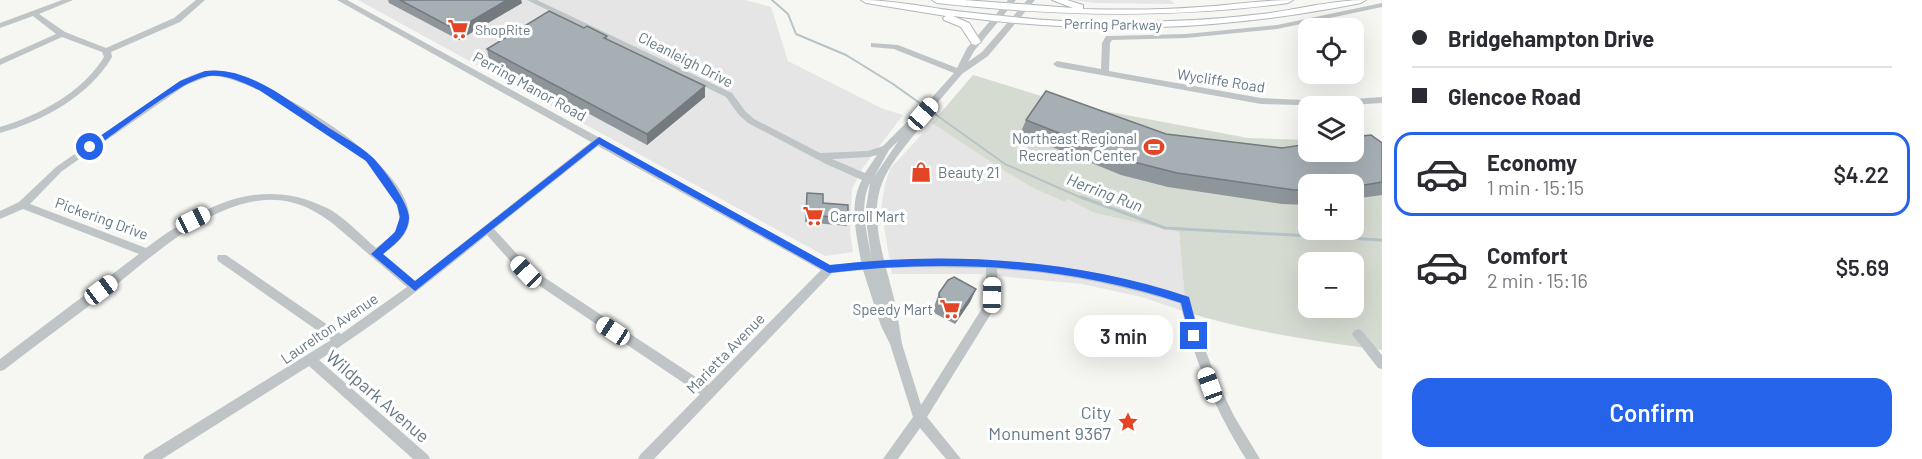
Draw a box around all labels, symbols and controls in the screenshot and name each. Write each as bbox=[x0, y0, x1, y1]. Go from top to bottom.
street label: Perring Parkway bbox=[1064, 15, 1163, 33]
supermarket icon: ShopRite bbox=[446, 17, 470, 41]
map controls bbox=[1298, 18, 1364, 318]
button: locate bbox=[1298, 18, 1364, 84]
place label: ShopRite bbox=[475, 21, 530, 38]
text: Bridgehampton Drive bbox=[1448, 25, 1654, 51]
street label: Cleanleigh Drive bbox=[636, 27, 736, 91]
street label: Perring Manor Road bbox=[470, 47, 590, 125]
street label: Wycliffe Road bbox=[1176, 64, 1266, 96]
text: Glencoe Road bbox=[1448, 83, 1581, 109]
car bbox=[904, 95, 942, 133]
button: layers bbox=[1298, 96, 1364, 162]
place label: Northeast Regional Recreation Center bbox=[1012, 129, 1138, 164]
route start bbox=[76, 133, 103, 160]
sports icon: Northeast Regional Recreation Center bbox=[1142, 135, 1166, 159]
icon: car bbox=[1415, 147, 1469, 201]
text: Economy bbox=[1487, 149, 1577, 175]
shop icon: Beauty 21 bbox=[909, 160, 933, 184]
text: $4.22 bbox=[1833, 161, 1889, 187]
place label: Beauty 21 bbox=[938, 163, 1000, 181]
water label: Herring Run bbox=[1064, 169, 1146, 215]
button: + bbox=[1298, 174, 1364, 240]
text: 1 min · 15:15 bbox=[1487, 175, 1584, 199]
street label: Pickering Drive bbox=[53, 193, 151, 243]
car bbox=[173, 204, 213, 236]
supermarket icon: Carroll Mart bbox=[801, 204, 825, 228]
place label: Carroll Mart bbox=[830, 207, 905, 225]
icon: car bbox=[1415, 240, 1469, 294]
text: Comfort bbox=[1487, 242, 1568, 268]
button: − bbox=[1298, 252, 1364, 318]
car bbox=[507, 253, 545, 291]
text: $5.69 bbox=[1836, 254, 1889, 280]
text: 2 min · 15:16 bbox=[1487, 268, 1588, 292]
car bbox=[81, 272, 121, 308]
car bbox=[983, 277, 1001, 313]
street label: Laurelton Avenue bbox=[277, 289, 381, 367]
supermarket icon: Speedy Mart bbox=[938, 297, 962, 321]
place label: Speedy Mart bbox=[852, 300, 933, 318]
street label: Marietta Avenue bbox=[682, 309, 768, 397]
car bbox=[593, 314, 633, 348]
callout: 3 min bbox=[1074, 315, 1173, 357]
route end bbox=[1180, 322, 1207, 349]
text: 3 min bbox=[1100, 324, 1147, 348]
street label: Wildpark Avenue bbox=[322, 345, 434, 447]
car bbox=[1195, 365, 1225, 405]
button: Confirm bbox=[1412, 378, 1892, 447]
place label: City Monument 9367 bbox=[988, 401, 1111, 444]
place icon: City Monument 9367 bbox=[1116, 410, 1140, 434]

